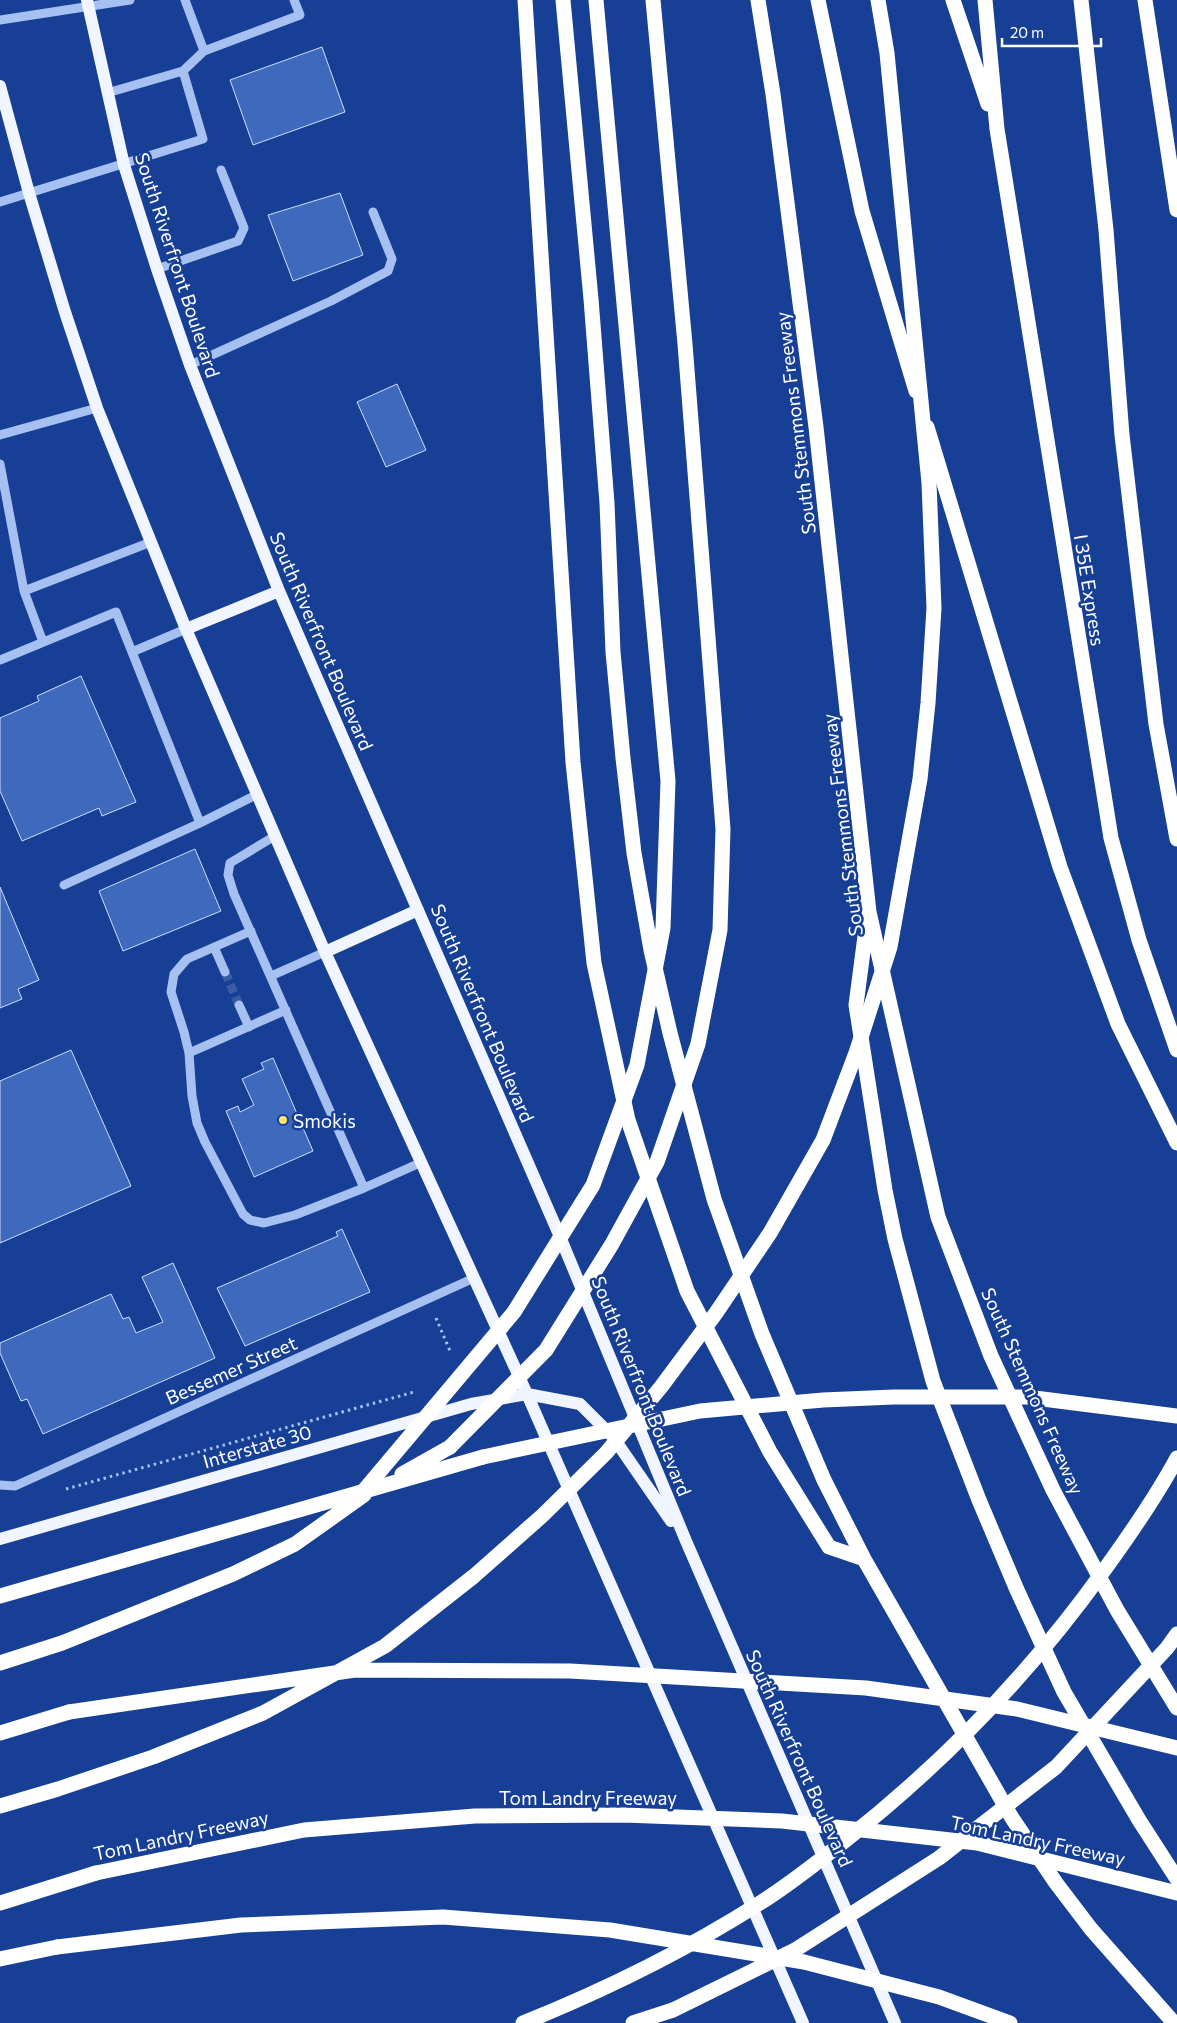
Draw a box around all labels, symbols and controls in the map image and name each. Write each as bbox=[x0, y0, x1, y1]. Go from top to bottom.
scale bar bbox=[1002, 15, 1101, 47]
text: 20 m bbox=[1010, 23, 1044, 41]
street label: South Riverfront Boulevard bbox=[131, 150, 225, 380]
street label: South Stemmons Freeway bbox=[770, 310, 820, 536]
street label: South Riverfront Boulevard bbox=[265, 528, 379, 754]
street label: I 35E Express bbox=[1070, 532, 1110, 648]
street label: South Stemmons Freeway bbox=[817, 712, 867, 938]
street label: South Riverfront Boulevard bbox=[426, 900, 540, 1126]
place label: Smokis bbox=[293, 1109, 356, 1132]
marker: Smokis bbox=[277, 1114, 289, 1126]
street label: South Riverfront Boulevard bbox=[587, 1273, 697, 1499]
street label: South Stemmons Freeway bbox=[977, 1284, 1089, 1498]
street label: Bessemer Street bbox=[162, 1331, 300, 1409]
street label: Interstate 30 bbox=[200, 1420, 314, 1472]
street label: South Riverfront Boulevard bbox=[742, 1646, 858, 1870]
street label: Tom Landry Freeway bbox=[499, 1786, 677, 1809]
street label: Tom Landry Freeway bbox=[91, 1805, 271, 1865]
street label: Tom Landry Freeway bbox=[948, 1810, 1128, 1870]

